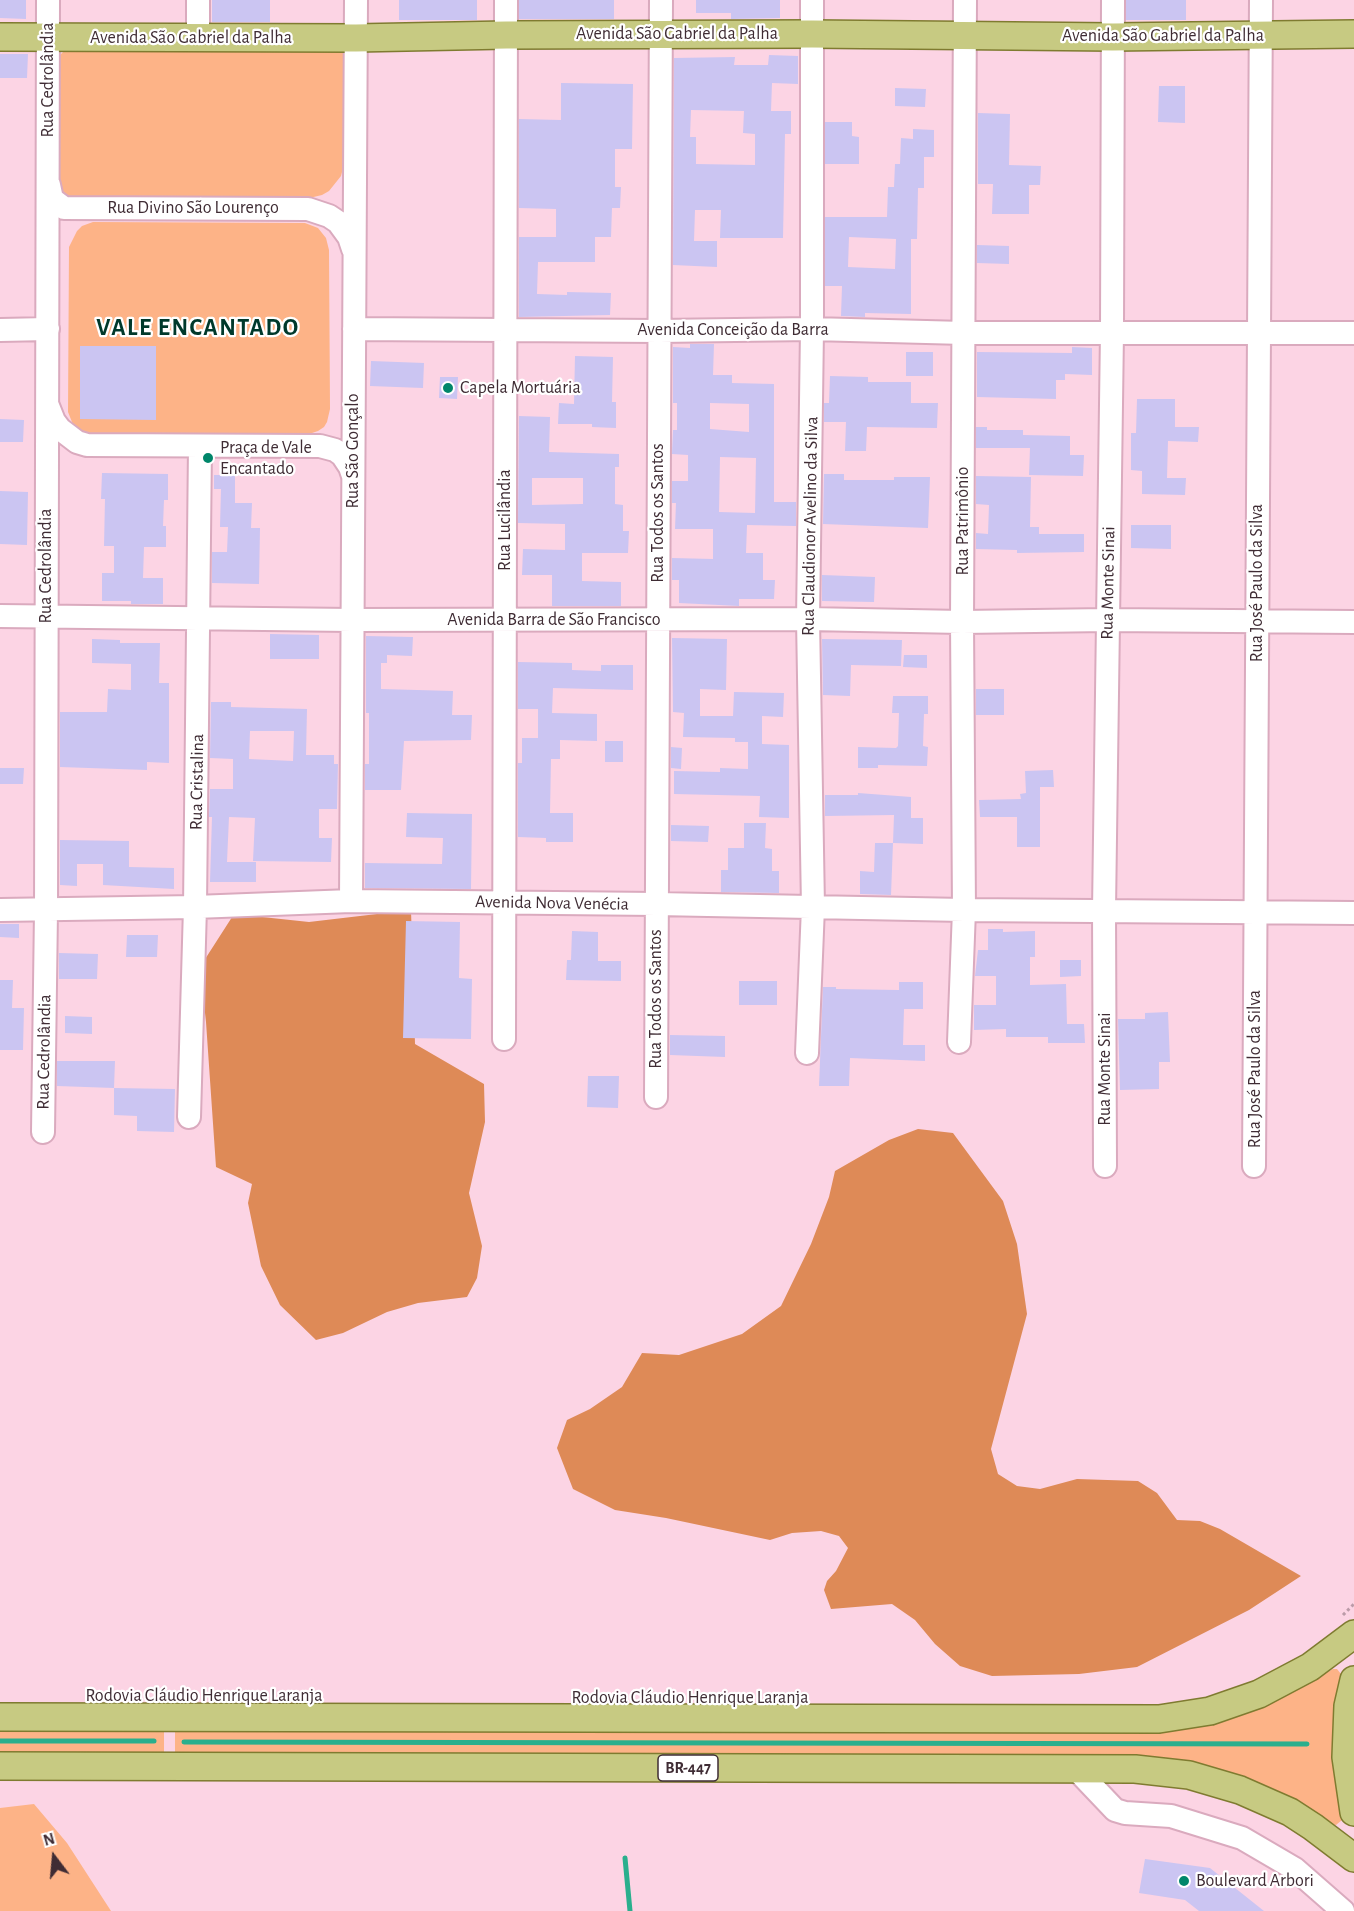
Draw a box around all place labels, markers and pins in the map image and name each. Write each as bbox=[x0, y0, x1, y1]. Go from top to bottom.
place label: Capela Mortuária bbox=[460, 377, 581, 399]
marker: Capela Mortuária bbox=[441, 381, 455, 395]
place label: Praça de Vale Encantado bbox=[220, 437, 312, 480]
marker: Praça de Vale Encantado bbox=[201, 451, 215, 465]
place label: Boulevard Arbori bbox=[1196, 1870, 1314, 1892]
marker: Boulevard Arbori bbox=[1177, 1874, 1191, 1888]

